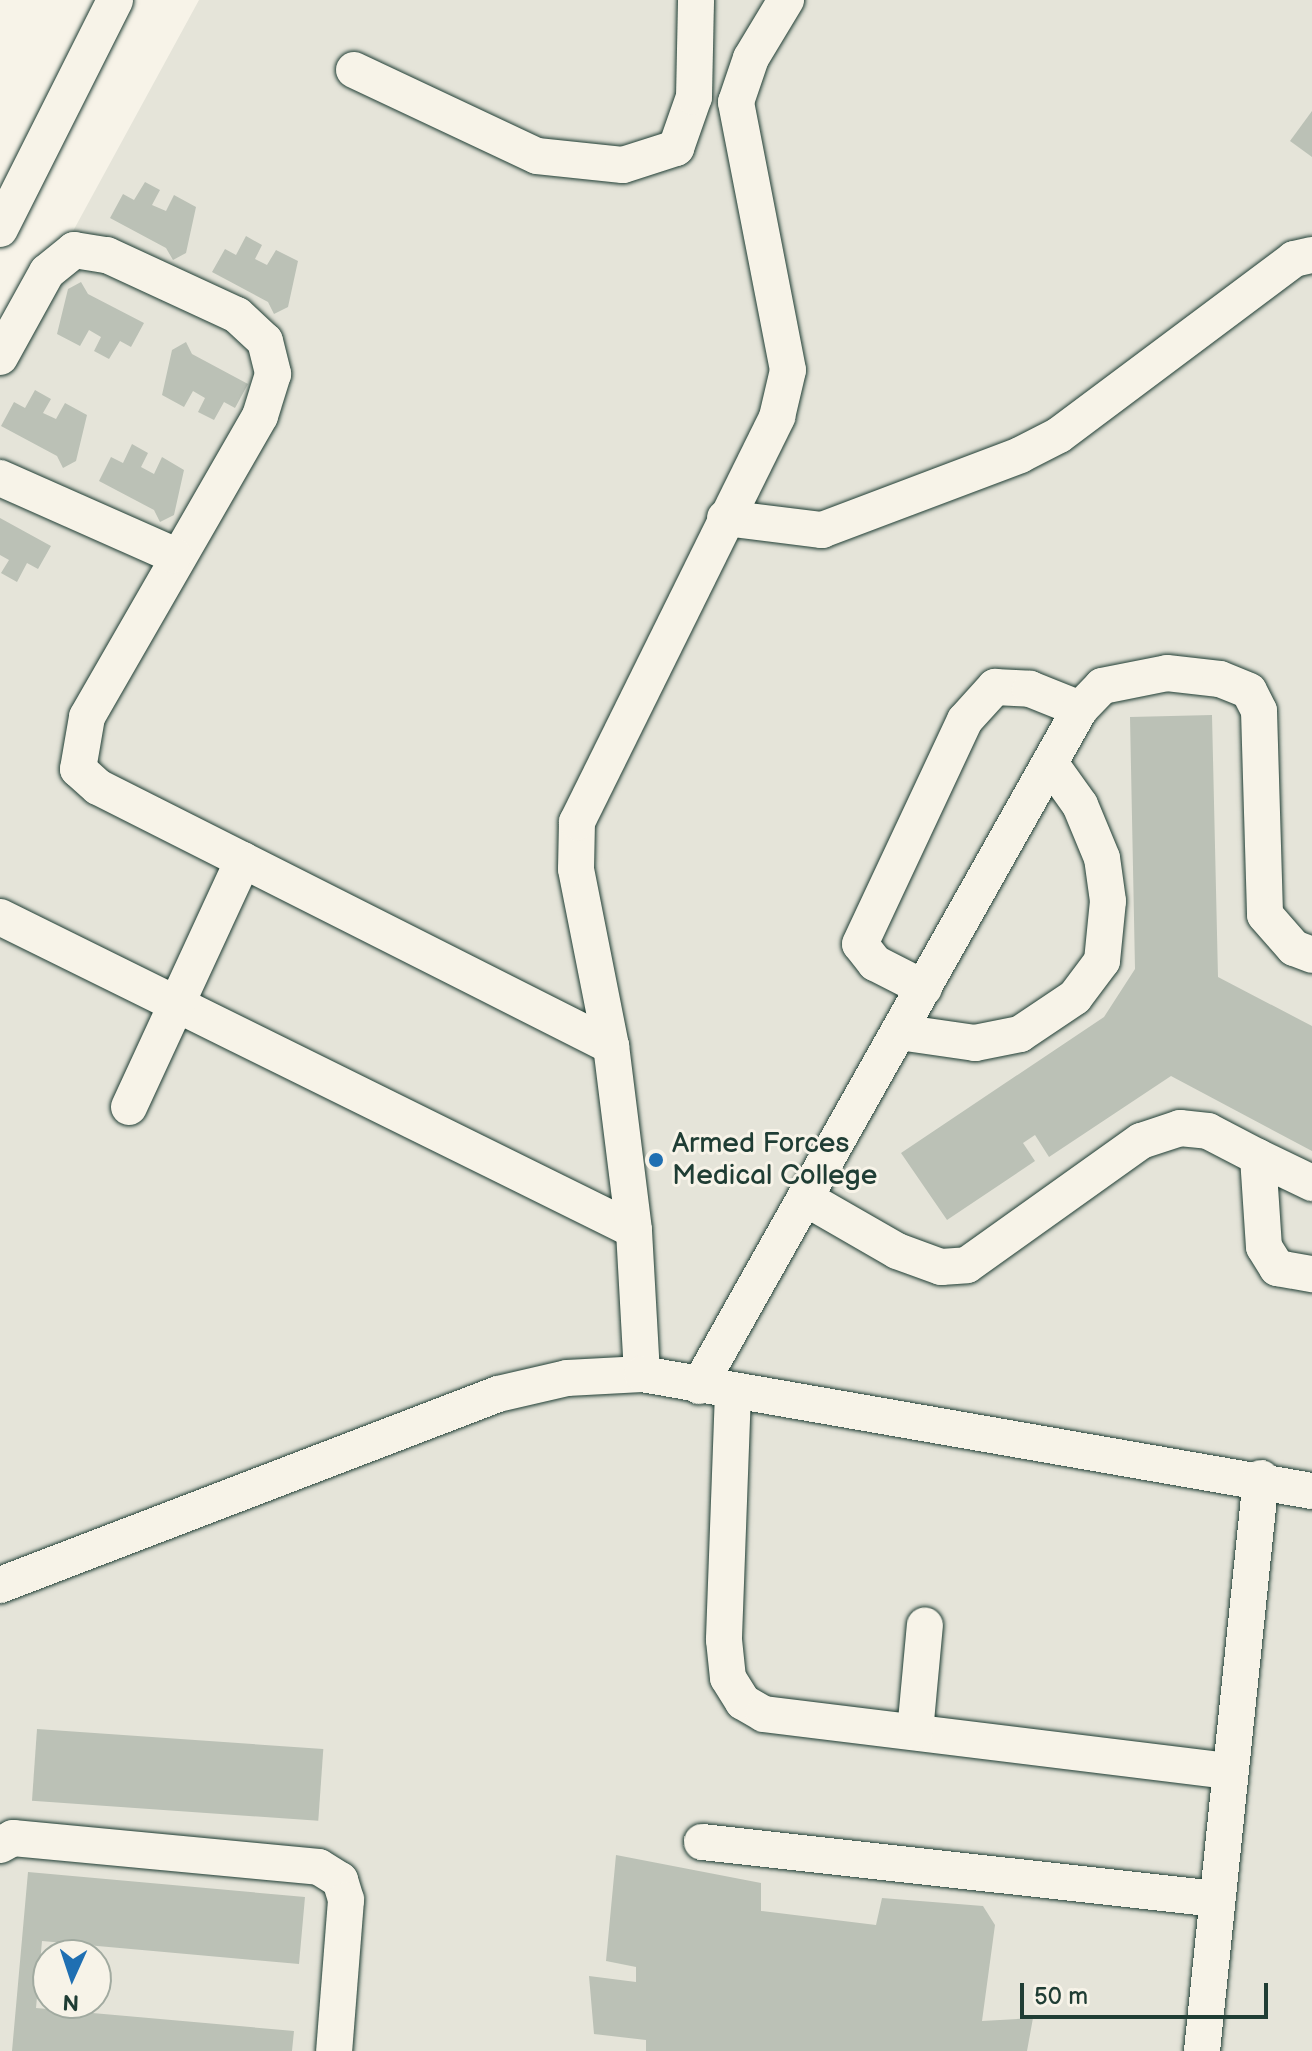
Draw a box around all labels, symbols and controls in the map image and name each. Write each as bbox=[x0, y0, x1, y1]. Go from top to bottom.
place label: Armed Forces Medical College bbox=[672, 1127, 877, 1193]
marker: Armed Forces Medical College bbox=[647, 1151, 665, 1169]
north arrow bbox=[32, 1939, 112, 2019]
scale bar bbox=[1024, 1967, 1272, 2017]
text: 50 m bbox=[1034, 1982, 1088, 2011]
text: N bbox=[62, 1988, 80, 2015]

